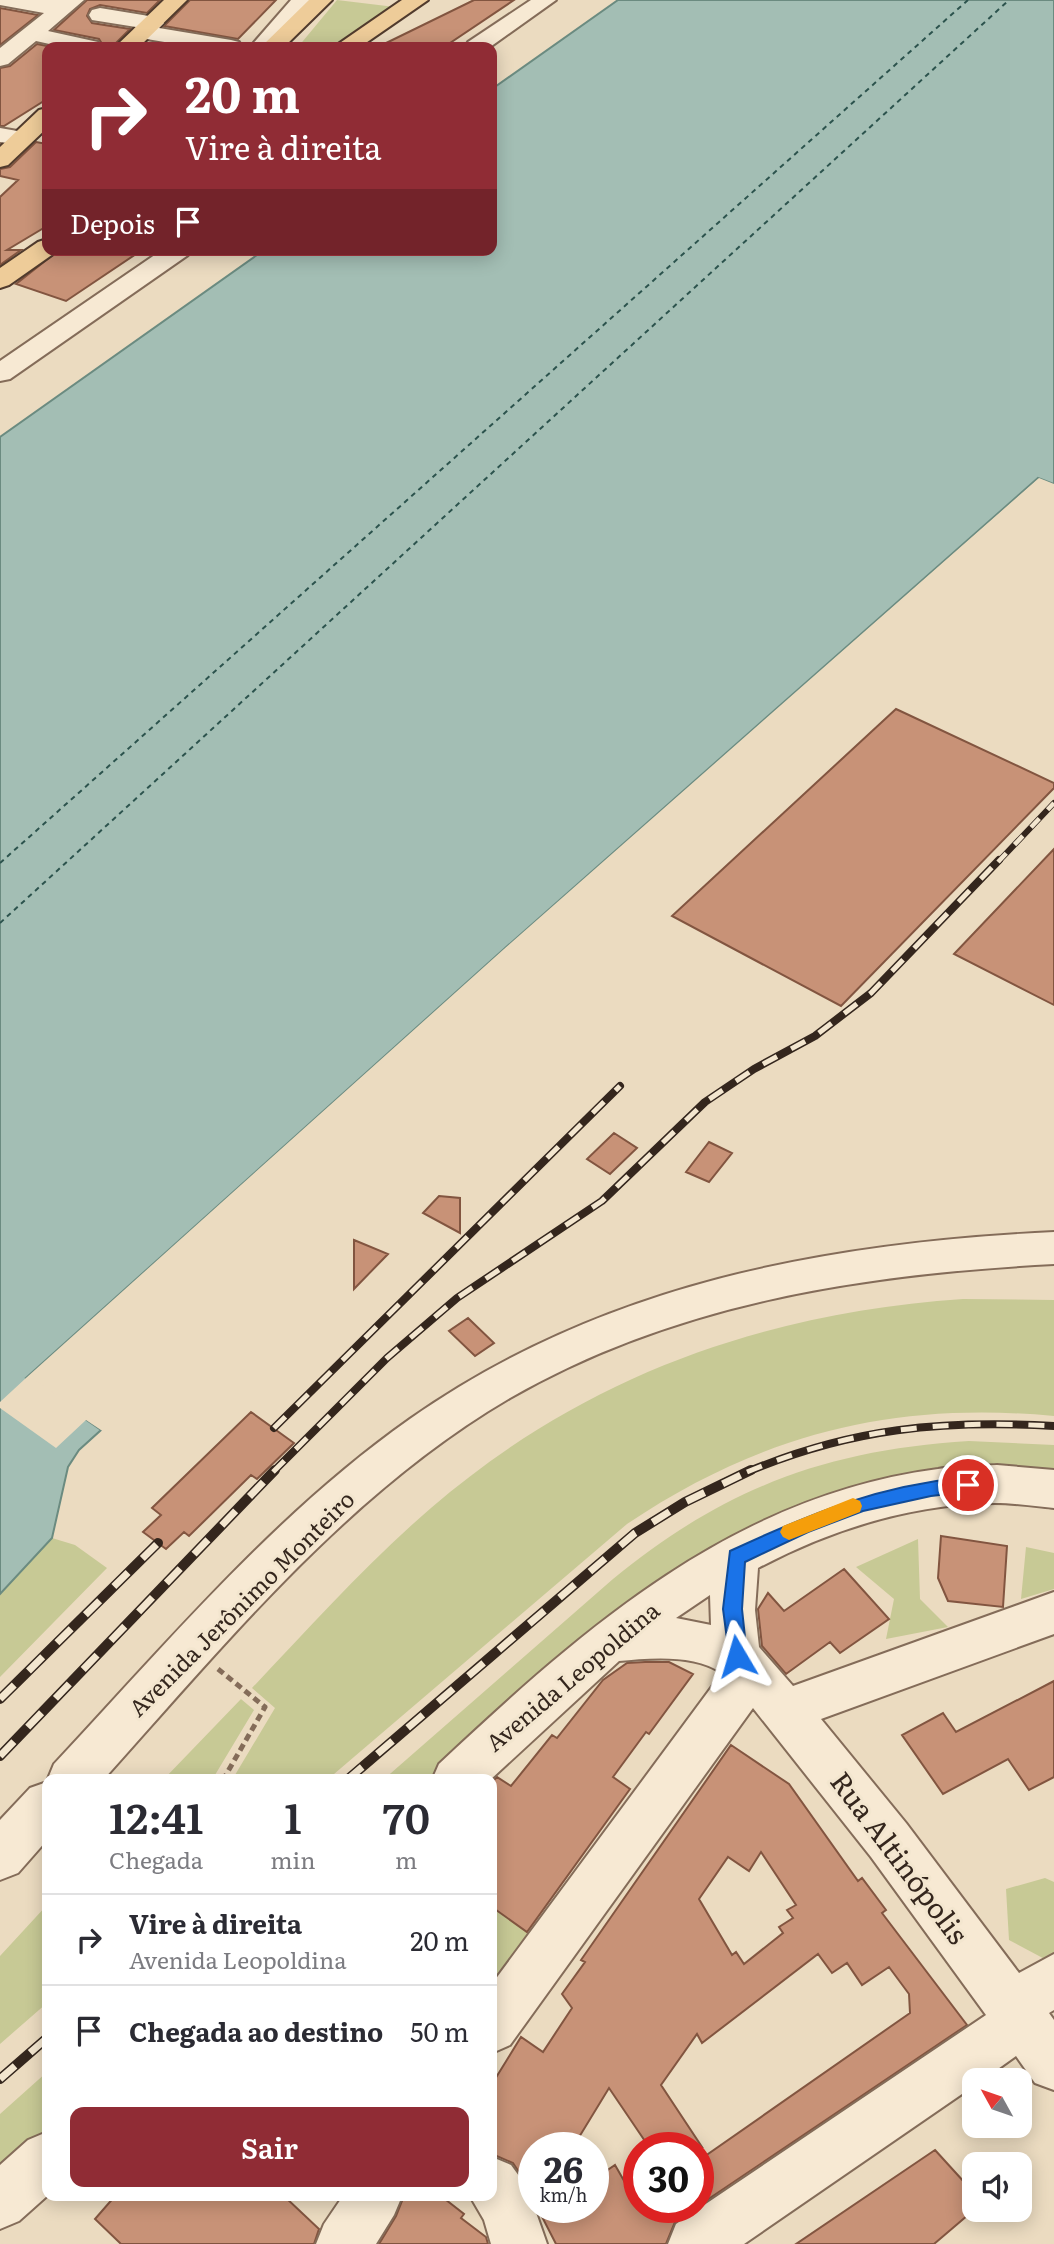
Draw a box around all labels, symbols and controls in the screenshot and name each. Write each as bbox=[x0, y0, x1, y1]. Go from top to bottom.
text: 20 m bbox=[185, 55, 300, 128]
icon: right bbox=[70, 70, 161, 161]
text: Vire à direita bbox=[185, 122, 382, 170]
text: Depois bbox=[70, 203, 155, 242]
icon: arrive bbox=[169, 203, 207, 241]
pin bbox=[938, 1455, 998, 1515]
icon: arrive bbox=[949, 1466, 987, 1504]
street label: Avenida Jerônimo Monteiro bbox=[120, 1482, 361, 1723]
street label: Avenida Leopoldina bbox=[477, 1592, 666, 1758]
position arrow bbox=[700, 1619, 774, 1693]
street label: Rua Altinópolis bbox=[822, 1762, 980, 1952]
text: 12:41 bbox=[109, 1785, 203, 1847]
text: 1 bbox=[284, 1785, 302, 1847]
text: 70 bbox=[383, 1785, 430, 1847]
text: Chegada bbox=[109, 1842, 203, 1876]
text: min bbox=[270, 1842, 315, 1876]
text: m bbox=[395, 1842, 417, 1876]
text: Vire à direita bbox=[129, 1903, 302, 1942]
text: 20 m bbox=[410, 1920, 469, 1959]
icon: right bbox=[70, 1921, 108, 1959]
text: Avenida Leopoldina bbox=[129, 1942, 347, 1976]
text: Chegada ao destino bbox=[129, 2011, 383, 2050]
text: 50 m bbox=[410, 2011, 469, 2050]
icon: arrive bbox=[70, 2012, 108, 2050]
north arrow bbox=[962, 2068, 1032, 2138]
map controls bbox=[962, 2068, 1032, 2222]
button: Sair bbox=[70, 2107, 469, 2187]
speed limit sign: 30 bbox=[623, 2132, 714, 2223]
text: 26 bbox=[544, 2142, 583, 2194]
button: sound bbox=[962, 2152, 1032, 2222]
text: km/h bbox=[540, 2181, 587, 2208]

